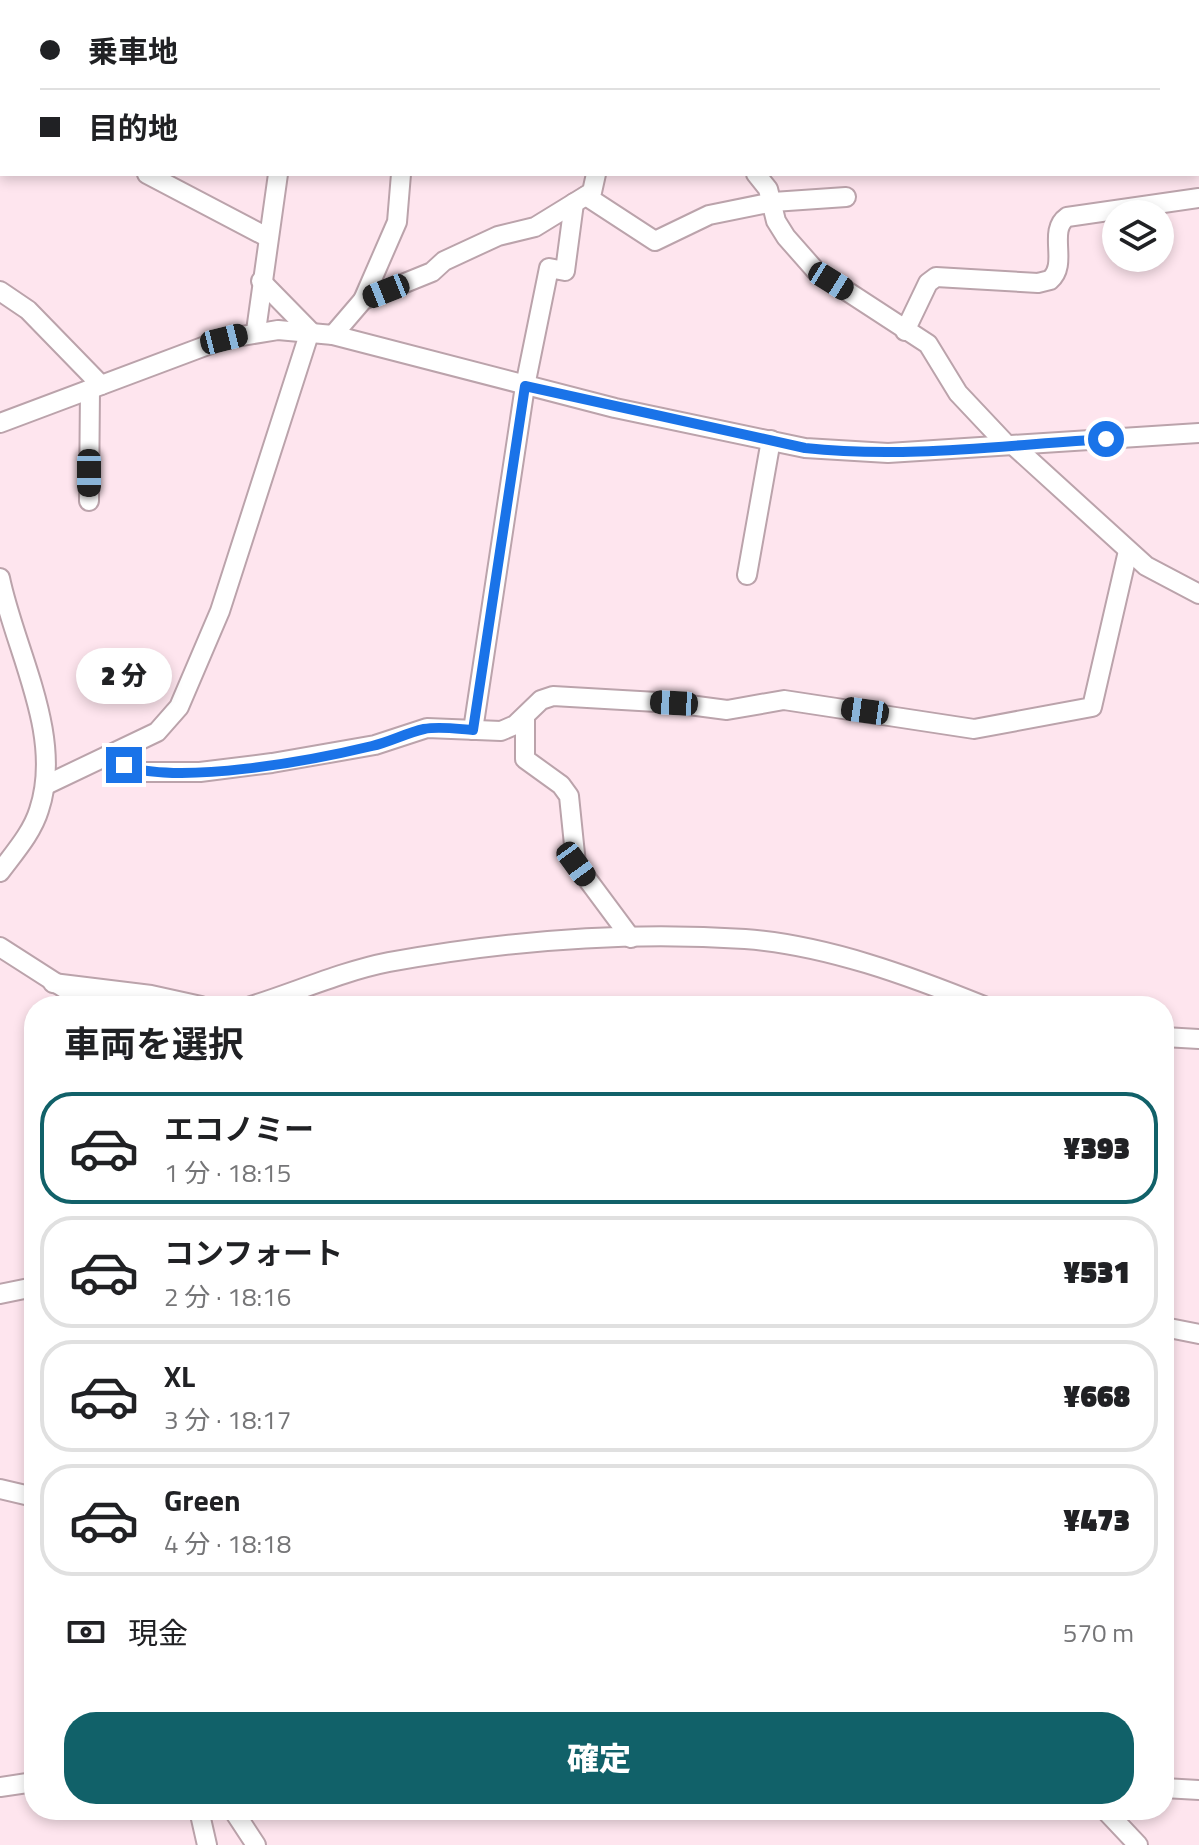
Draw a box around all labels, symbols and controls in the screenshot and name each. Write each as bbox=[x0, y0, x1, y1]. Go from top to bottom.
text: 乗車地 bbox=[88, 28, 178, 74]
text: 目的地 bbox=[88, 105, 178, 151]
map controls bbox=[1102, 200, 1174, 272]
button: layers bbox=[1102, 200, 1174, 272]
car bbox=[804, 258, 858, 304]
car bbox=[359, 271, 413, 311]
car bbox=[198, 322, 250, 356]
route start bbox=[1088, 421, 1124, 457]
car bbox=[77, 449, 101, 497]
callout: 2 分 bbox=[76, 649, 172, 705]
text: 2 分 bbox=[101, 656, 147, 695]
car bbox=[649, 690, 699, 716]
car bbox=[840, 696, 890, 726]
route end bbox=[106, 747, 142, 783]
car bbox=[552, 838, 600, 890]
text: 車両を選択 bbox=[64, 1016, 244, 1071]
text: エコノミー bbox=[164, 1106, 314, 1152]
icon: car bbox=[68, 1112, 140, 1184]
text: ¥393 bbox=[1063, 1125, 1130, 1171]
text: 1 分 · 18:15 bbox=[164, 1153, 291, 1192]
text: コンフォート bbox=[164, 1230, 343, 1276]
icon: car bbox=[68, 1236, 140, 1308]
text: ¥531 bbox=[1063, 1249, 1130, 1295]
text: 2 分 · 18:16 bbox=[164, 1277, 291, 1316]
text: XL bbox=[164, 1353, 195, 1399]
icon: car bbox=[68, 1360, 140, 1432]
text: ¥668 bbox=[1063, 1373, 1130, 1419]
text: 3 分 · 18:17 bbox=[164, 1400, 291, 1439]
text: Green bbox=[164, 1477, 241, 1523]
icon: car bbox=[68, 1484, 140, 1556]
text: ¥473 bbox=[1063, 1497, 1130, 1543]
text: 4 分 · 18:18 bbox=[164, 1524, 291, 1563]
icon: cash bbox=[64, 1610, 108, 1654]
text: 現金 bbox=[128, 1610, 188, 1656]
text: 570 m bbox=[1063, 1613, 1134, 1652]
button: 確定 bbox=[64, 1712, 1134, 1804]

